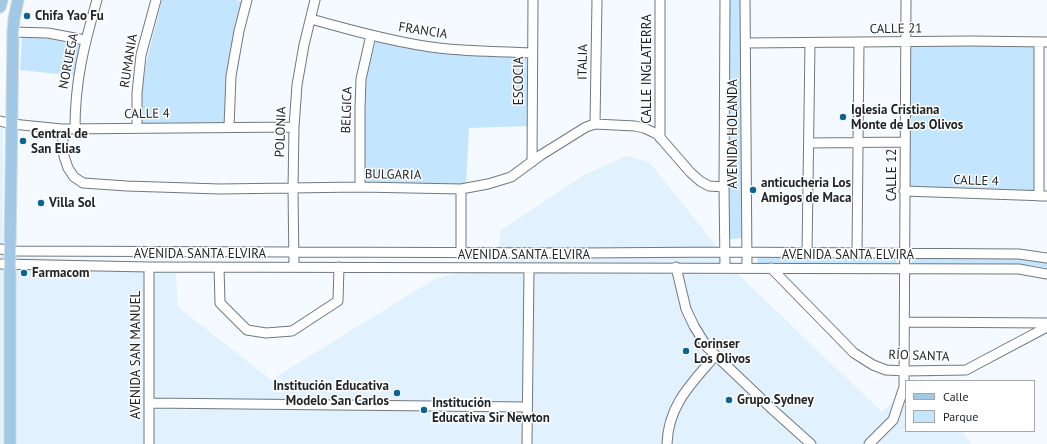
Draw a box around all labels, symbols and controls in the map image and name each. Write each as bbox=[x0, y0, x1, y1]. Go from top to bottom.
place label: Chifa Yao Fu bbox=[35, 8, 104, 24]
marker: Chifa Yao Fu bbox=[22, 11, 32, 21]
street label: CALLE INGLATERRA bbox=[639, 14, 655, 124]
street label: FRANCIA bbox=[397, 19, 449, 43]
street label: CALLE 21 bbox=[870, 21, 922, 37]
street label: NORUEGA bbox=[56, 32, 82, 90]
street label: RUMANIA bbox=[117, 33, 141, 89]
street label: ITALIA bbox=[575, 44, 591, 80]
street label: ESCOCIA bbox=[511, 57, 527, 105]
street label: AVENIDA HOLANDA bbox=[725, 79, 741, 189]
street label: BELGICA bbox=[338, 86, 356, 134]
place label: Iglesia Cristiana Monte de Los Olivos bbox=[851, 102, 963, 133]
street label: CALLE 4 bbox=[124, 106, 170, 122]
street label: POLONIA bbox=[272, 106, 290, 158]
marker: Iglesia Cristiana Monte de Los Olivos bbox=[838, 112, 848, 122]
place label: Central de San Elias bbox=[31, 126, 88, 157]
marker: Central de San Elias bbox=[18, 136, 28, 146]
street label: CALLE 12 bbox=[884, 149, 900, 201]
street label: BULGARIA bbox=[365, 167, 421, 183]
street label: CALLE 4 bbox=[953, 172, 999, 190]
place label: anticucheria Los Amigos de Maca bbox=[761, 175, 851, 206]
marker: anticucheria Los Amigos de Maca bbox=[748, 185, 758, 195]
place label: Villa Sol bbox=[49, 195, 95, 211]
marker: Villa Sol bbox=[36, 198, 46, 208]
street label: AVENIDA SANTA ELVIRA bbox=[134, 246, 266, 262]
street label: AVENIDA SANTA ELVIRA bbox=[458, 247, 590, 263]
street label: AVENIDA SANTA ELVIRA bbox=[782, 247, 914, 263]
place label: Farmacom bbox=[32, 265, 89, 281]
marker: Farmacom bbox=[19, 268, 29, 278]
street label: AVENIDA SAN MANUEL bbox=[128, 291, 144, 419]
place label: Corinser Los Olivos bbox=[694, 336, 751, 367]
marker: Corinser Los Olivos bbox=[681, 346, 691, 356]
street label: RÍO SANTA bbox=[888, 347, 950, 365]
place label: Institución Educativa Modelo San Carlos bbox=[273, 378, 389, 409]
legend bbox=[905, 380, 1035, 432]
marker: Institución Educativa Modelo San Carlos bbox=[392, 388, 402, 398]
text: Calle bbox=[943, 389, 969, 404]
place label: Grupo Sydney bbox=[737, 392, 814, 408]
place label: Institución Educativa Sir Newton bbox=[432, 395, 550, 426]
marker: Grupo Sydney bbox=[724, 395, 734, 405]
marker: Institución Educativa Sir Newton bbox=[419, 405, 429, 415]
text: Parque bbox=[943, 409, 978, 424]

